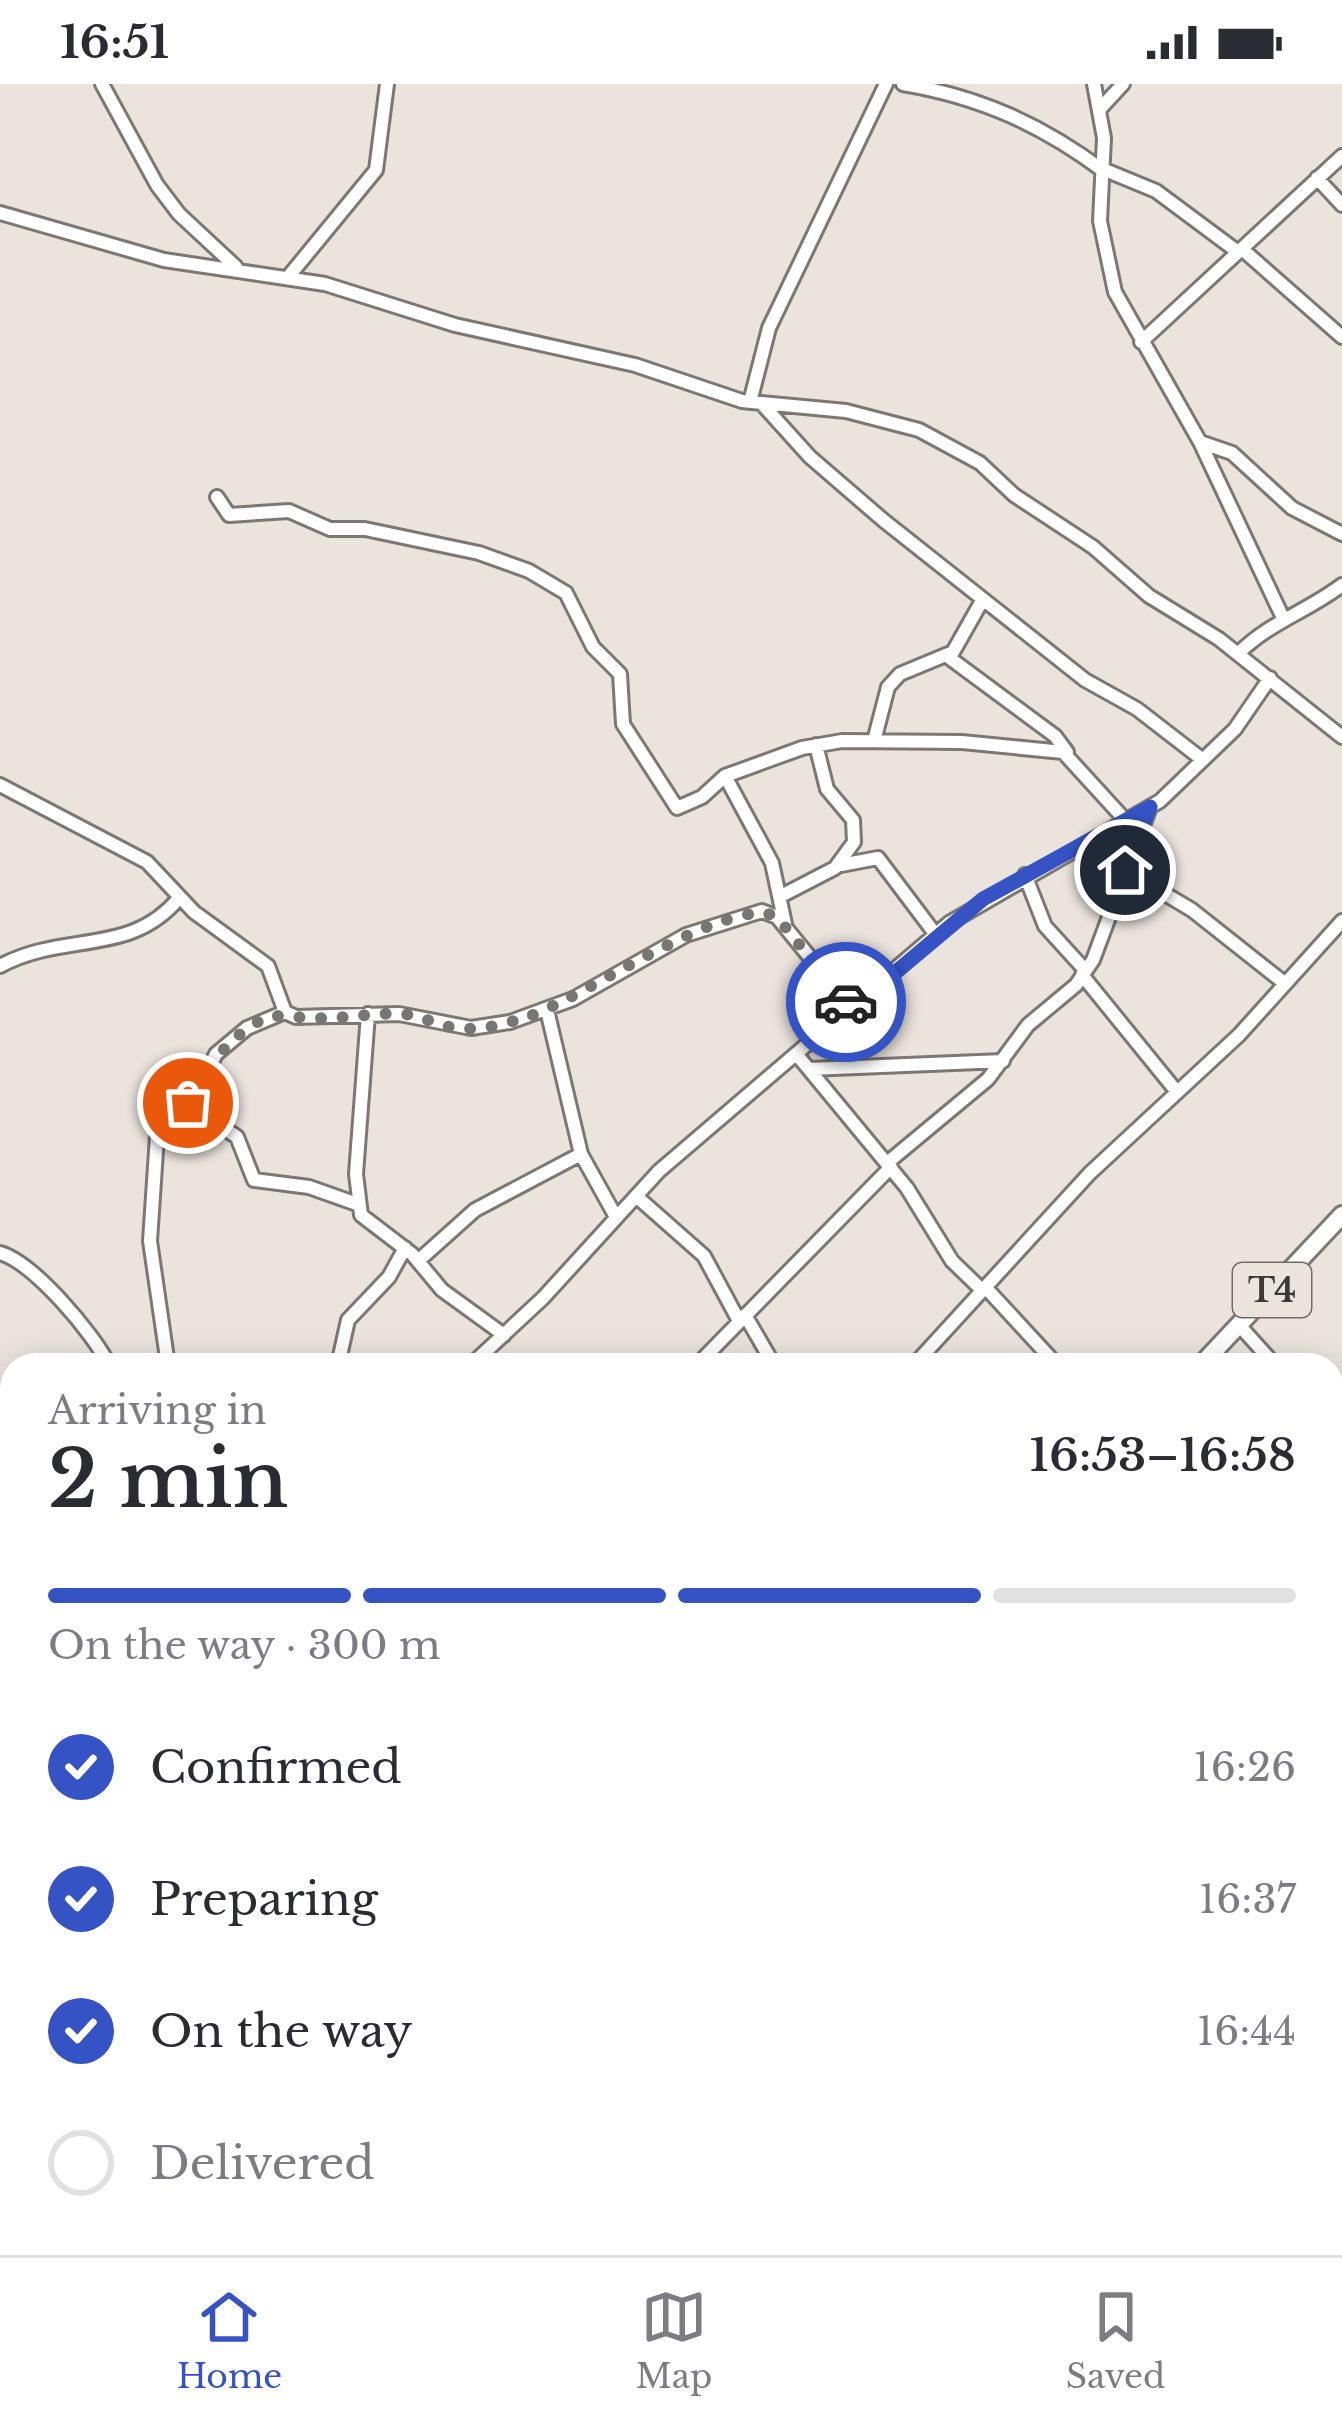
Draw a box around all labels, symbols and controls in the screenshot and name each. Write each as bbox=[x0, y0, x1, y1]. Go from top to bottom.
text: 16:51 bbox=[60, 14, 169, 70]
pin bbox=[1074, 819, 1176, 921]
icon: home bbox=[1092, 837, 1158, 903]
courier bbox=[786, 942, 906, 1062]
icon: car bbox=[813, 969, 879, 1035]
pin bbox=[137, 1052, 239, 1154]
icon: bag bbox=[155, 1070, 221, 1136]
road number: T4 bbox=[1233, 1263, 1311, 1317]
text: Arriving in bbox=[48, 1386, 267, 1435]
text: 16:53–16:58 bbox=[1029, 1427, 1296, 1483]
text: 2 min bbox=[48, 1431, 288, 1528]
text: On the way · 300 m bbox=[48, 1621, 441, 1670]
icon: check bbox=[48, 1734, 114, 1800]
text: Confirmed bbox=[150, 1739, 402, 1795]
text: 16:26 bbox=[1193, 1743, 1296, 1792]
icon: check bbox=[48, 1866, 114, 1932]
text: Preparing bbox=[150, 1871, 378, 1927]
text: 16:37 bbox=[1199, 1875, 1296, 1924]
icon: check bbox=[48, 1998, 114, 2064]
text: On the way bbox=[150, 2003, 413, 2059]
text: 16:44 bbox=[1197, 2007, 1296, 2056]
text: Delivered bbox=[150, 2135, 375, 2191]
tab: Home bbox=[177, 2284, 282, 2397]
tab: Map bbox=[636, 2284, 712, 2397]
tab: Saved bbox=[1066, 2284, 1165, 2397]

